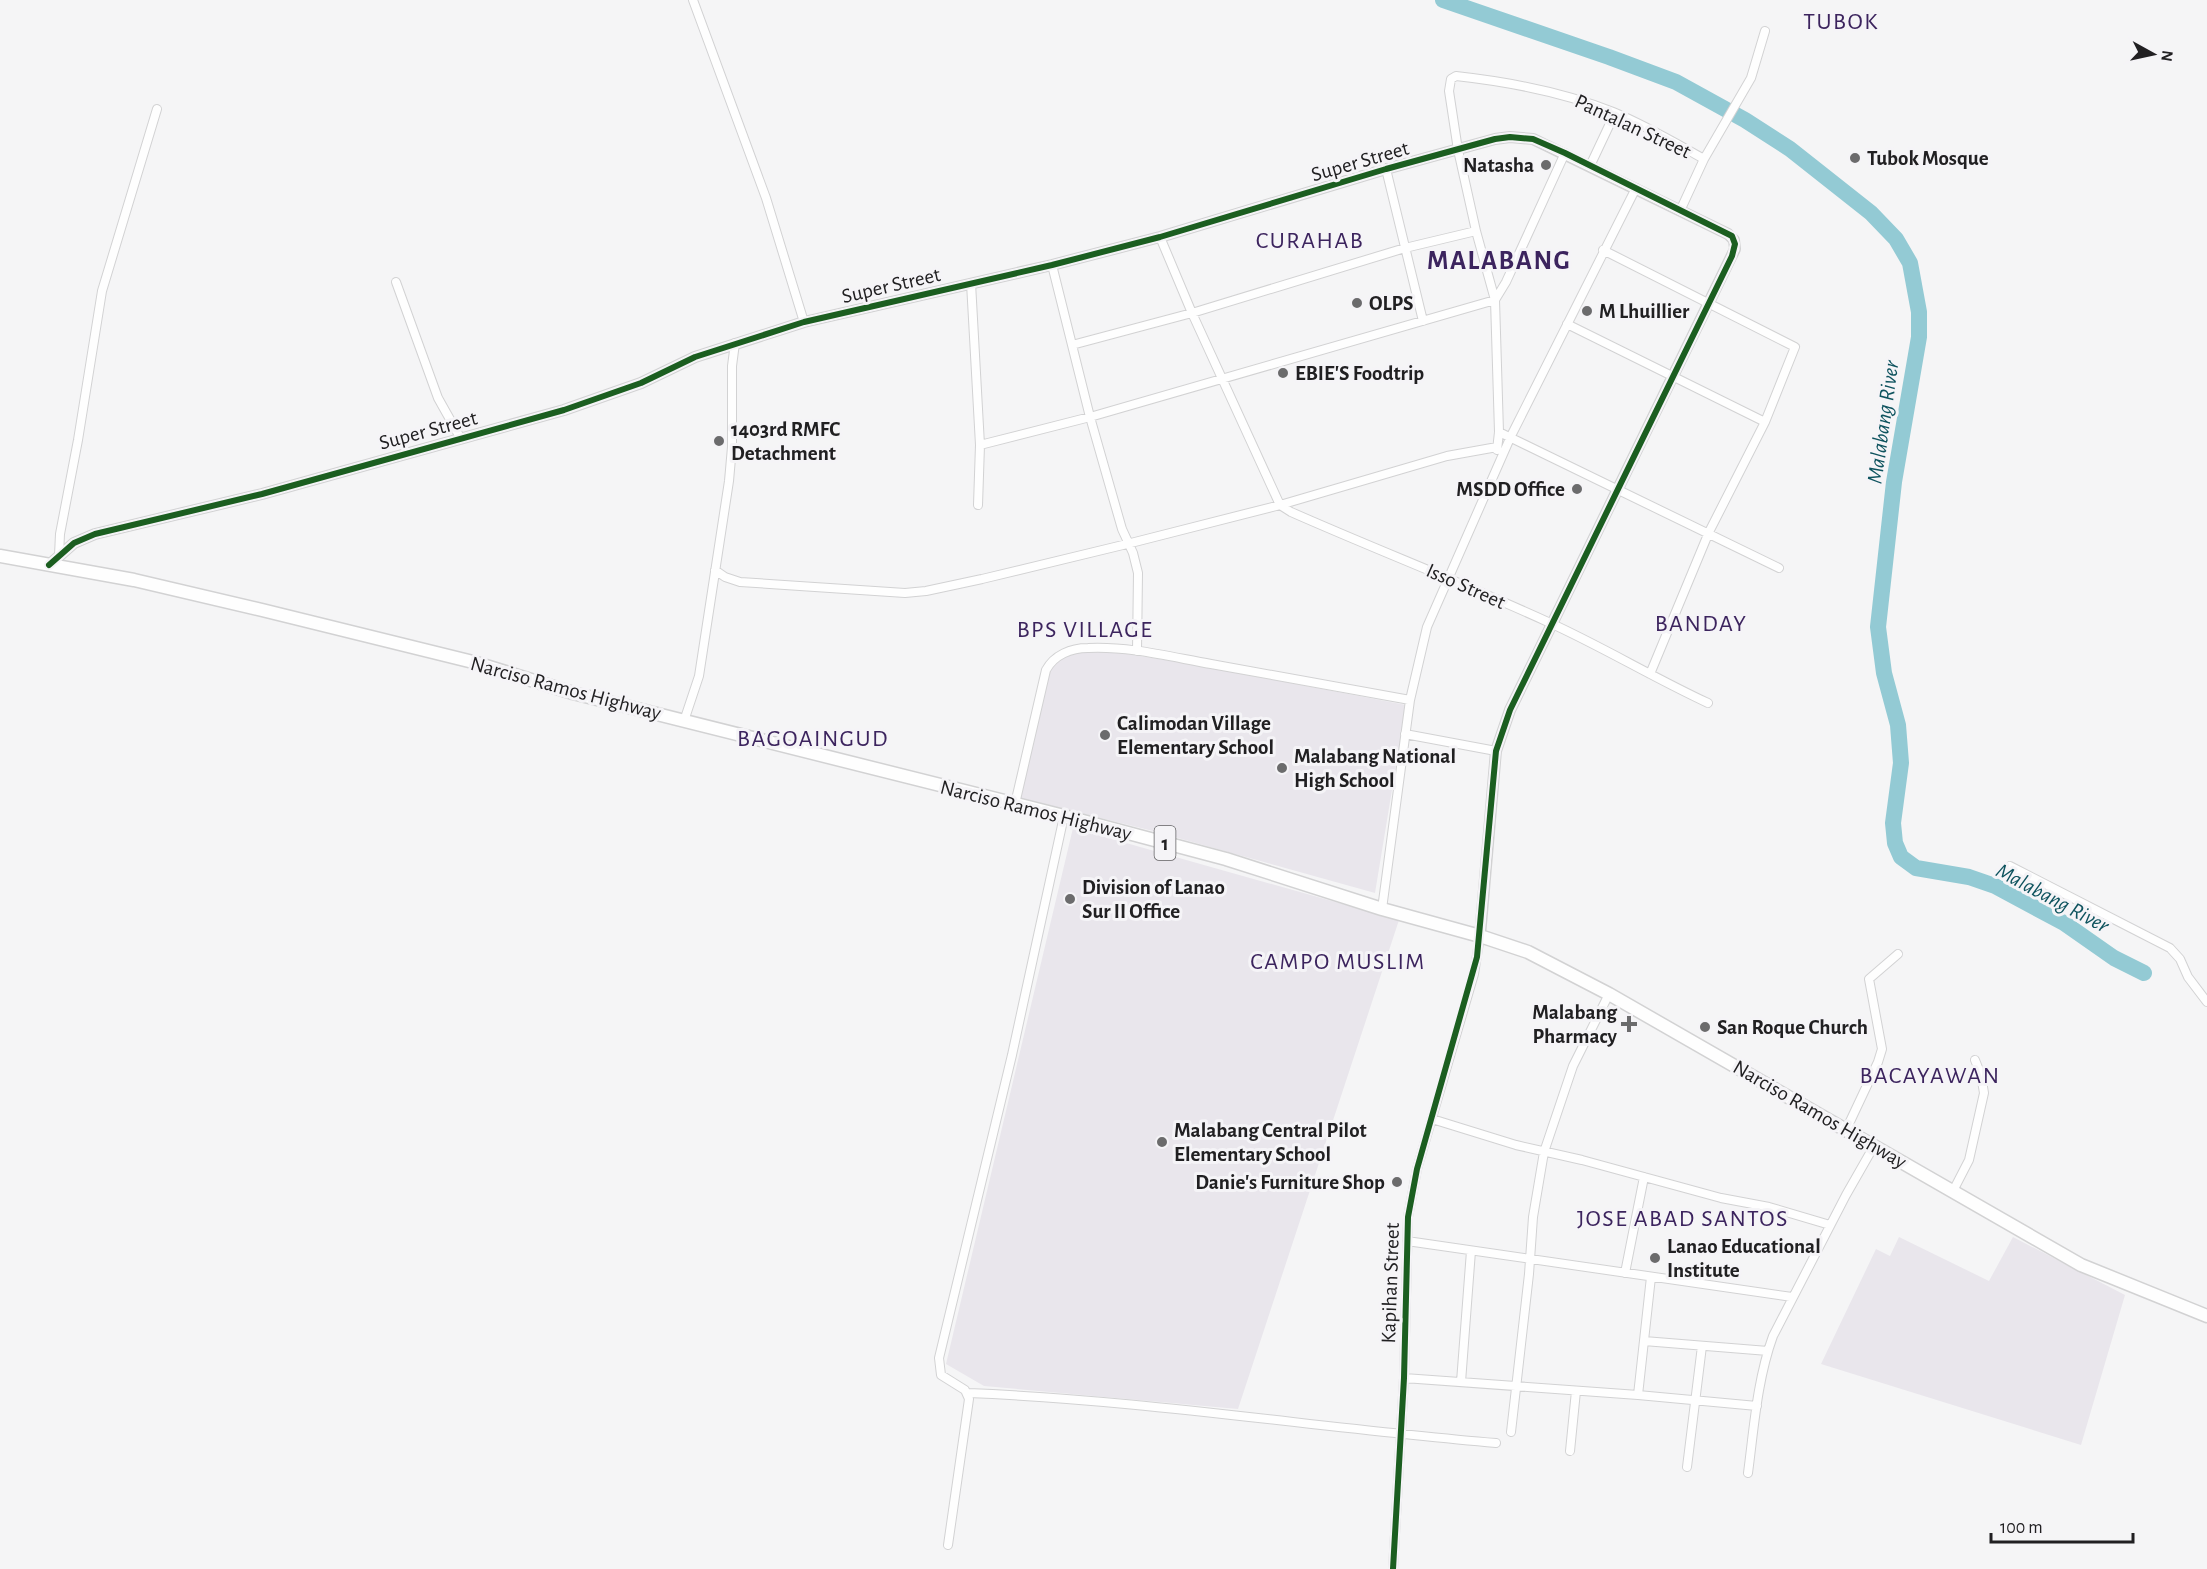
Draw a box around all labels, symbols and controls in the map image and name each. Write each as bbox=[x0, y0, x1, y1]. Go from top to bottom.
district label: TUBOK bbox=[1803, 10, 1879, 34]
north arrow bbox=[2123, 24, 2183, 84]
text: N bbox=[2158, 49, 2176, 63]
street label: Pantalan Street bbox=[1571, 90, 1694, 163]
street label: Super Street bbox=[1309, 137, 1412, 185]
place label: Tubok Mosque bbox=[1867, 148, 1989, 169]
marker: Tubok Mosque bbox=[1848, 151, 1862, 165]
place label: Natasha bbox=[1463, 155, 1534, 176]
marker: Natasha bbox=[1539, 158, 1553, 172]
district label: CURAHAB bbox=[1256, 229, 1364, 253]
district label: MALABANG bbox=[1427, 247, 1571, 274]
street label: Super Street bbox=[840, 264, 943, 307]
place label: OLPS bbox=[1369, 293, 1414, 314]
marker: OLPS bbox=[1350, 296, 1364, 310]
place label: M Lhuillier bbox=[1599, 301, 1690, 322]
marker: M Lhuillier bbox=[1580, 304, 1594, 318]
water label: Malabang River bbox=[1863, 358, 1903, 485]
place label: EBIE'S Foodtrip bbox=[1295, 363, 1424, 384]
marker: EBIE'S Foodtrip bbox=[1276, 366, 1290, 380]
street label: Super Street bbox=[377, 407, 480, 454]
place label: 1403rd RMFC Detachment bbox=[731, 419, 840, 464]
marker: 1403rd RMFC Detachment bbox=[712, 434, 726, 448]
place label: MSDD Office bbox=[1456, 479, 1565, 500]
marker: MSDD Office bbox=[1570, 482, 1584, 496]
street label: Isso Street bbox=[1423, 560, 1509, 613]
district label: BANDAY bbox=[1655, 612, 1747, 636]
district label: BPS VILLAGE bbox=[1017, 618, 1153, 642]
street label: Narciso Ramos Highway bbox=[468, 653, 663, 724]
place label: Calimodan Village Elementary School bbox=[1117, 713, 1274, 758]
district label: BAGOAINGUD bbox=[737, 727, 889, 751]
marker: Calimodan Village Elementary School bbox=[1098, 728, 1112, 742]
place label: Malabang National High School bbox=[1294, 746, 1456, 791]
marker: Malabang National High School bbox=[1275, 761, 1289, 775]
street label: Narciso Ramos Highway bbox=[938, 777, 1134, 844]
road number: 1 bbox=[1154, 826, 1176, 860]
water label: Malabang River bbox=[1993, 859, 2113, 937]
place label: Division of Lanao Sur II Office bbox=[1082, 877, 1225, 922]
marker: Division of Lanao Sur II Office bbox=[1063, 892, 1077, 906]
district label: CAMPO MUSLIM bbox=[1250, 950, 1426, 974]
place label: Malabang Pharmacy bbox=[1532, 1002, 1618, 1047]
marker: Malabang Pharmacy bbox=[1622, 1017, 1636, 1031]
place label: San Roque Church bbox=[1717, 1017, 1868, 1038]
marker: San Roque Church bbox=[1698, 1020, 1712, 1034]
street label: Narciso Ramos Highway bbox=[1729, 1056, 1910, 1173]
district label: BACAYAWAN bbox=[1859, 1064, 2001, 1088]
place label: Malabang Central Pilot Elementary School bbox=[1174, 1120, 1367, 1165]
marker: Malabang Central Pilot Elementary School bbox=[1155, 1135, 1169, 1149]
place label: Danie's Furniture Shop bbox=[1195, 1172, 1385, 1193]
marker: Danie's Furniture Shop bbox=[1390, 1175, 1404, 1189]
district label: JOSE ABAD SANTOS bbox=[1577, 1207, 1789, 1231]
street label: Kapihan Street bbox=[1378, 1222, 1403, 1344]
place label: Lanao Educational Institute bbox=[1667, 1236, 1821, 1281]
marker: Lanao Educational Institute bbox=[1648, 1251, 1662, 1265]
scale bar bbox=[1991, 1506, 2134, 1544]
text: 100 m bbox=[2000, 1519, 2043, 1537]

